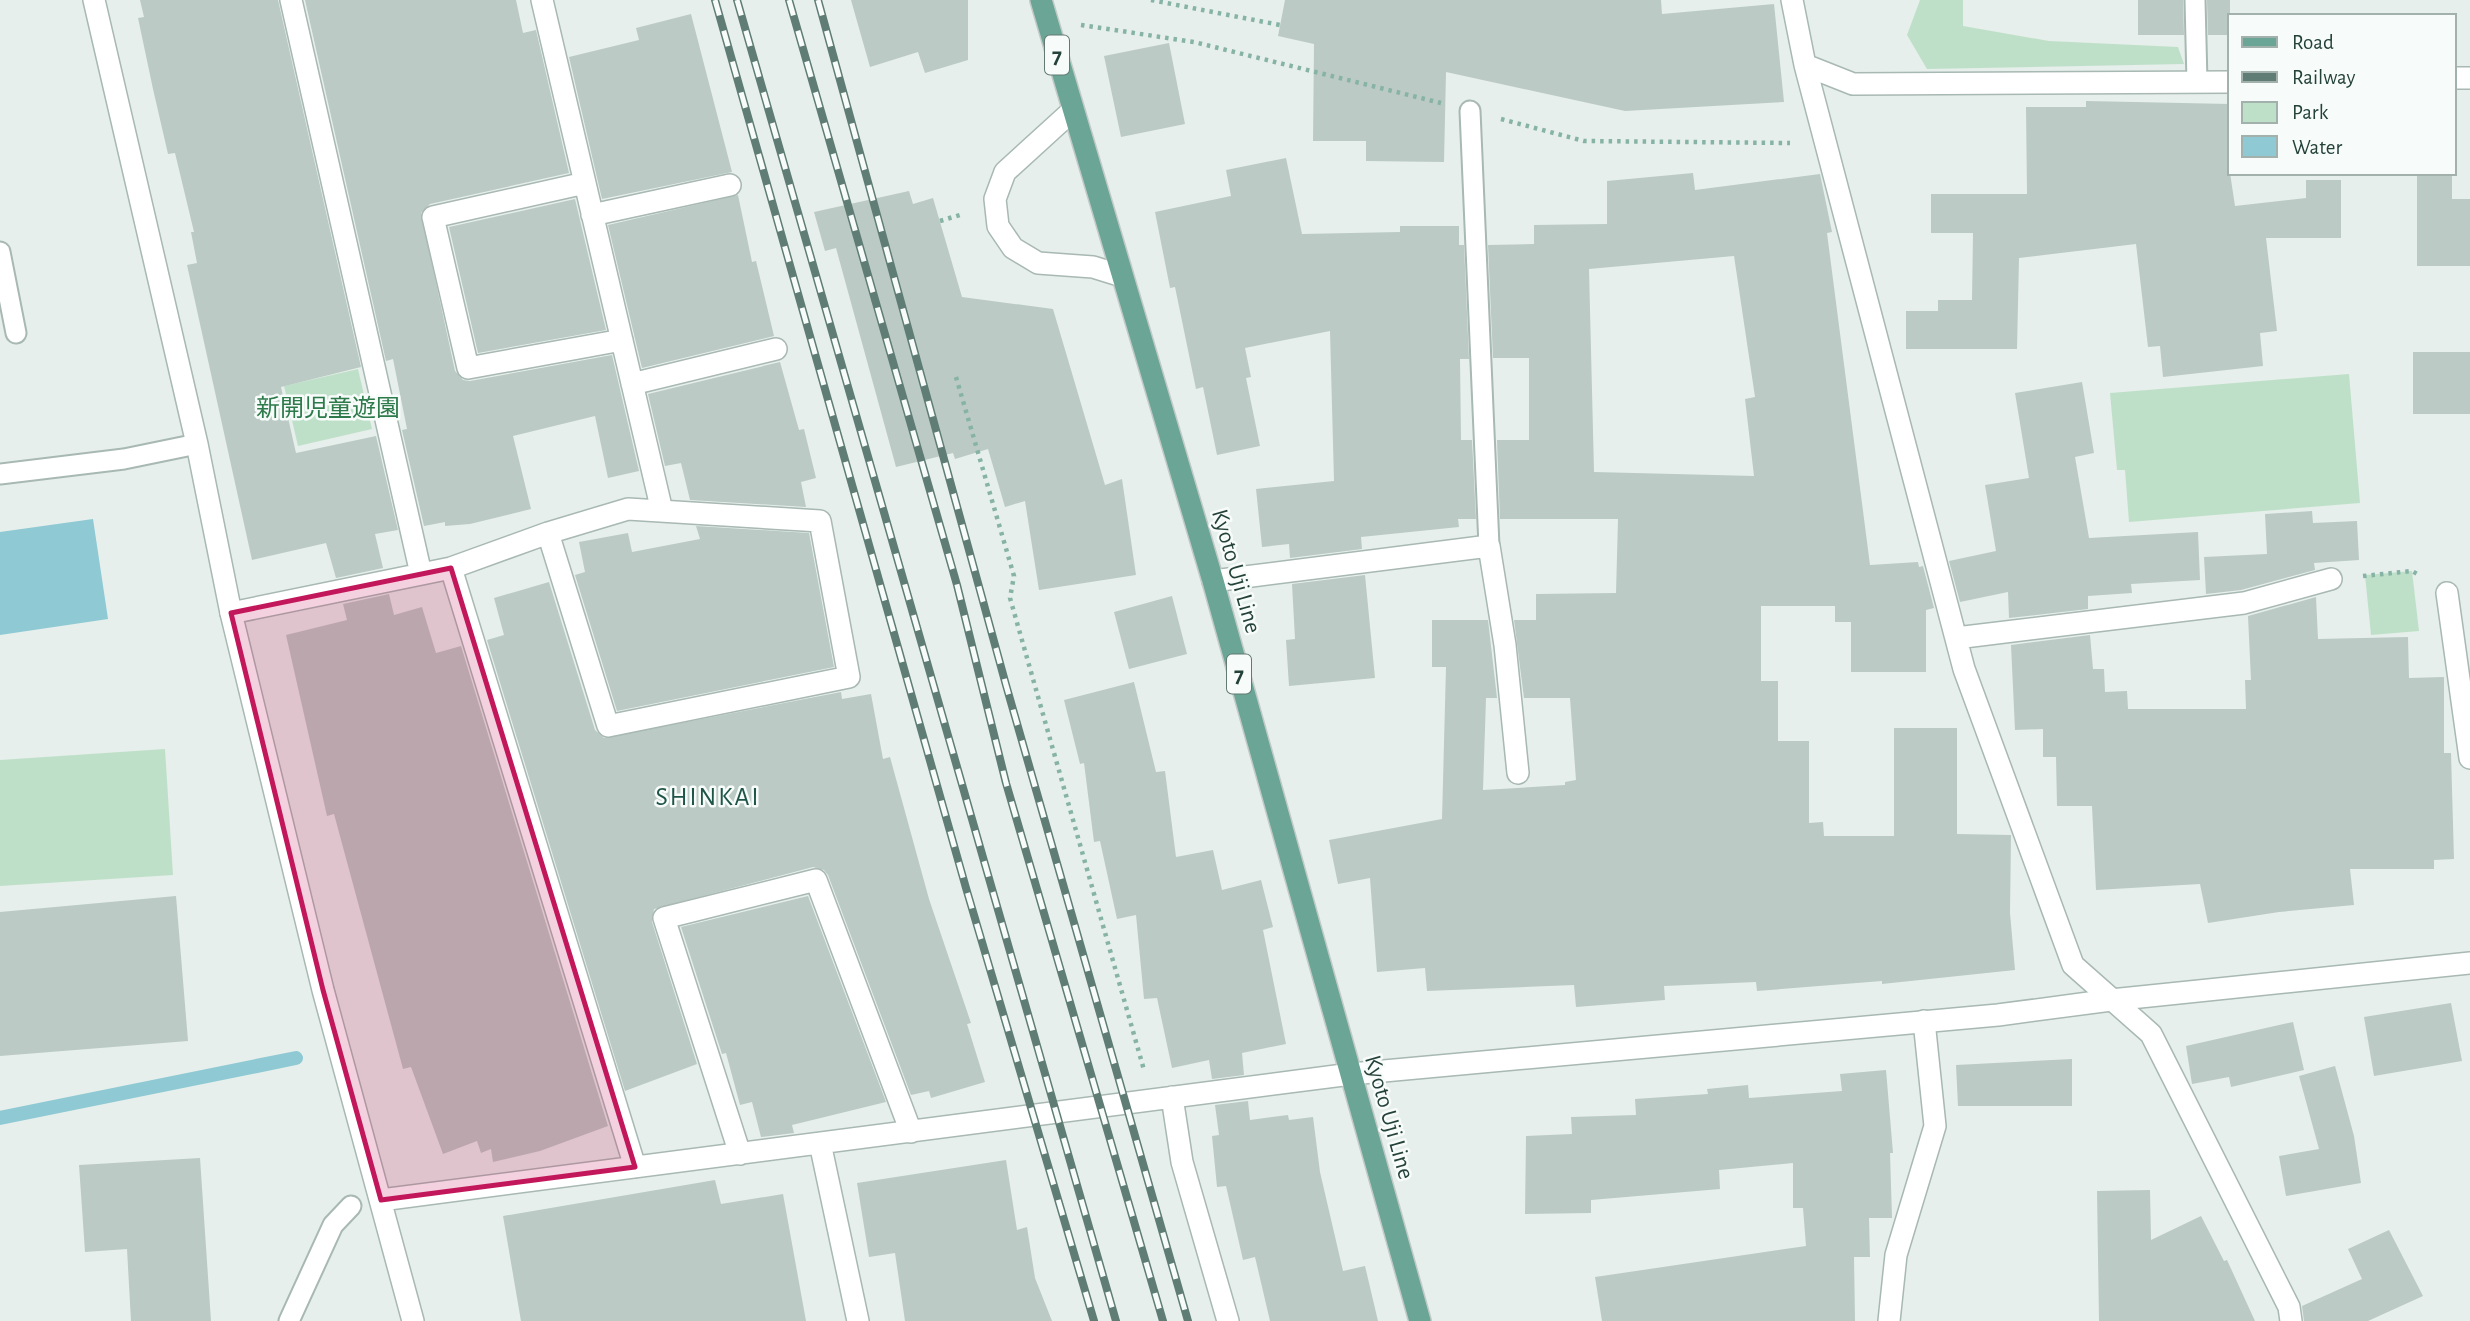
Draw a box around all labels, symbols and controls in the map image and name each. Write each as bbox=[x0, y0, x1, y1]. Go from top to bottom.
legend bbox=[2228, 14, 2456, 175]
text: Road bbox=[2292, 32, 2334, 53]
road number: 7 bbox=[1045, 36, 1069, 74]
text: Railway bbox=[2292, 67, 2355, 88]
text: Park bbox=[2292, 102, 2329, 123]
text: Water bbox=[2292, 137, 2342, 158]
park label: 新開児童遊園 bbox=[256, 395, 400, 421]
street label: Kyoto Uji Line bbox=[1207, 507, 1265, 636]
road number: 7 bbox=[1227, 654, 1251, 694]
district label: SHINKAI bbox=[656, 784, 760, 810]
street label: Kyoto Uji Line bbox=[1360, 1053, 1418, 1182]

